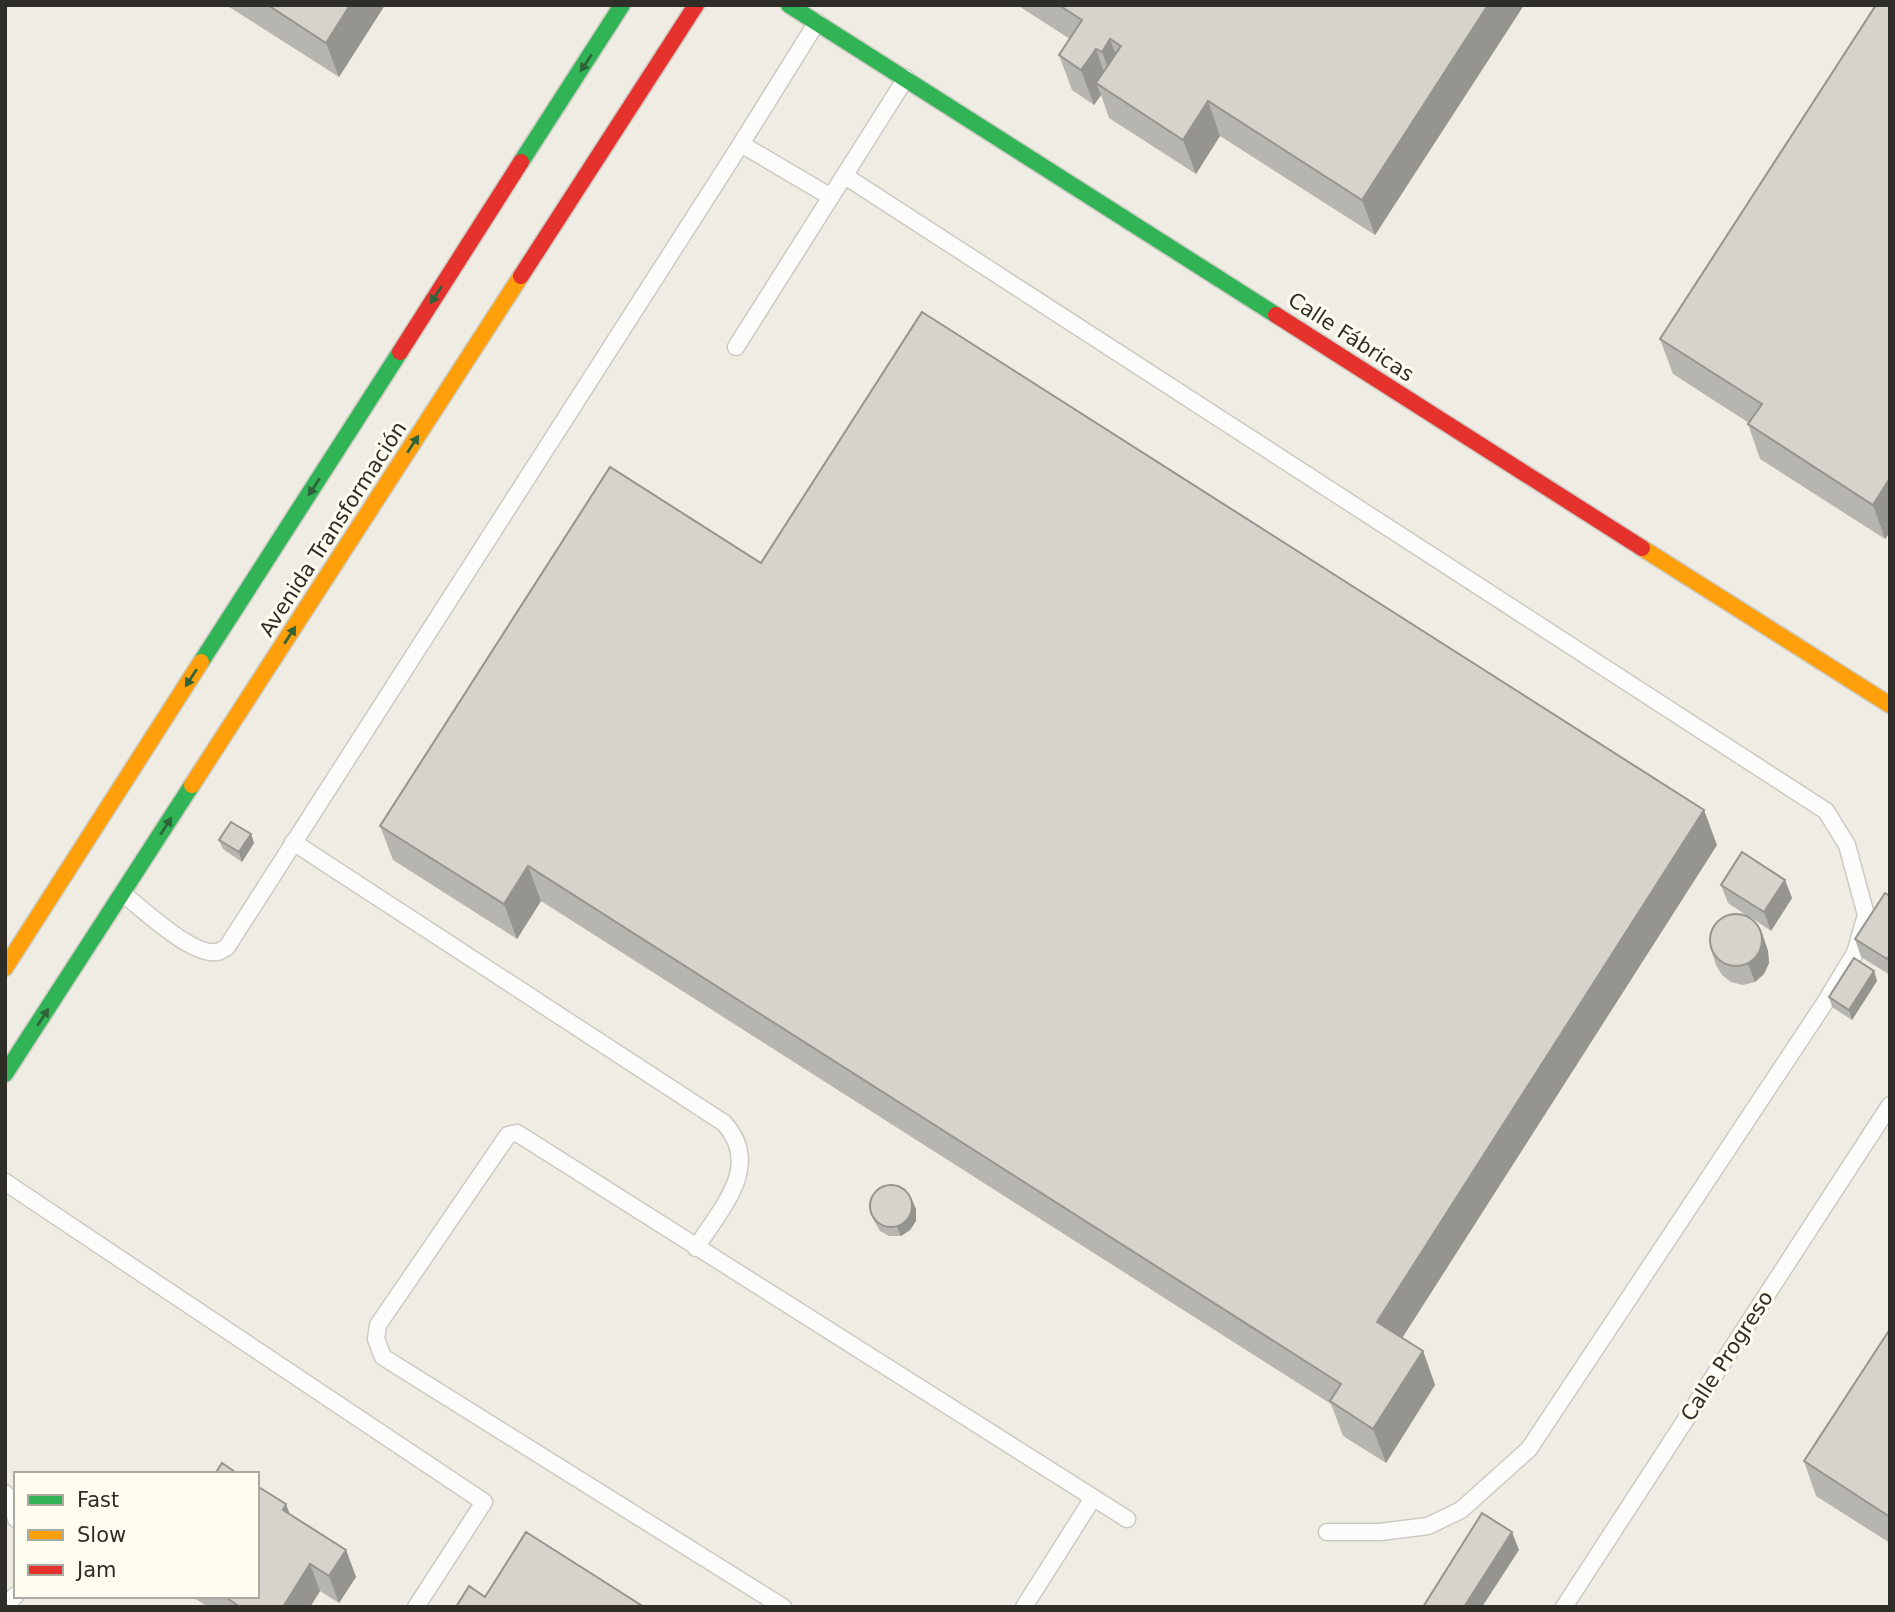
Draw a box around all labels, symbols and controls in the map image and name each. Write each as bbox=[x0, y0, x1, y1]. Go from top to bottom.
one-way arrow bbox=[579, 53, 592, 72]
one-way arrow bbox=[430, 286, 443, 305]
street label: Calle Fábricas bbox=[1284, 287, 1418, 387]
street label: Avenida Transformación bbox=[254, 417, 412, 641]
one-way arrow bbox=[406, 434, 419, 453]
one-way arrow bbox=[307, 477, 320, 497]
one-way arrow bbox=[283, 625, 296, 645]
one-way arrow bbox=[184, 669, 197, 688]
one-way arrow bbox=[160, 816, 173, 836]
one-way arrow bbox=[36, 1007, 49, 1027]
street label: Calle Progreso bbox=[1676, 1286, 1778, 1426]
legend bbox=[14, 1472, 259, 1598]
text: Fast bbox=[77, 1488, 119, 1512]
text: Slow bbox=[77, 1523, 126, 1547]
text: Jam bbox=[75, 1558, 117, 1582]

